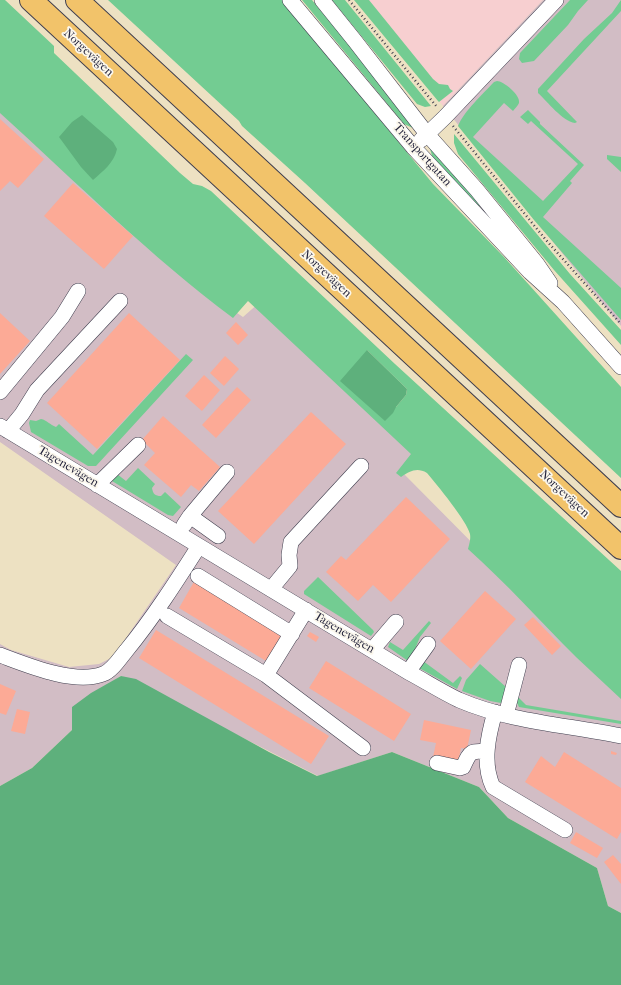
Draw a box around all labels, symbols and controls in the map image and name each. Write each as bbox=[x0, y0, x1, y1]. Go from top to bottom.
street label: Norgevägen bbox=[60, 26, 116, 80]
street label: Transportgatan bbox=[390, 120, 454, 190]
street label: Norgevägen bbox=[298, 247, 354, 301]
street label: Tagenevägen bbox=[35, 443, 101, 491]
street label: Norgevägen bbox=[536, 467, 592, 521]
street label: Tagenevägen bbox=[311, 609, 377, 657]

